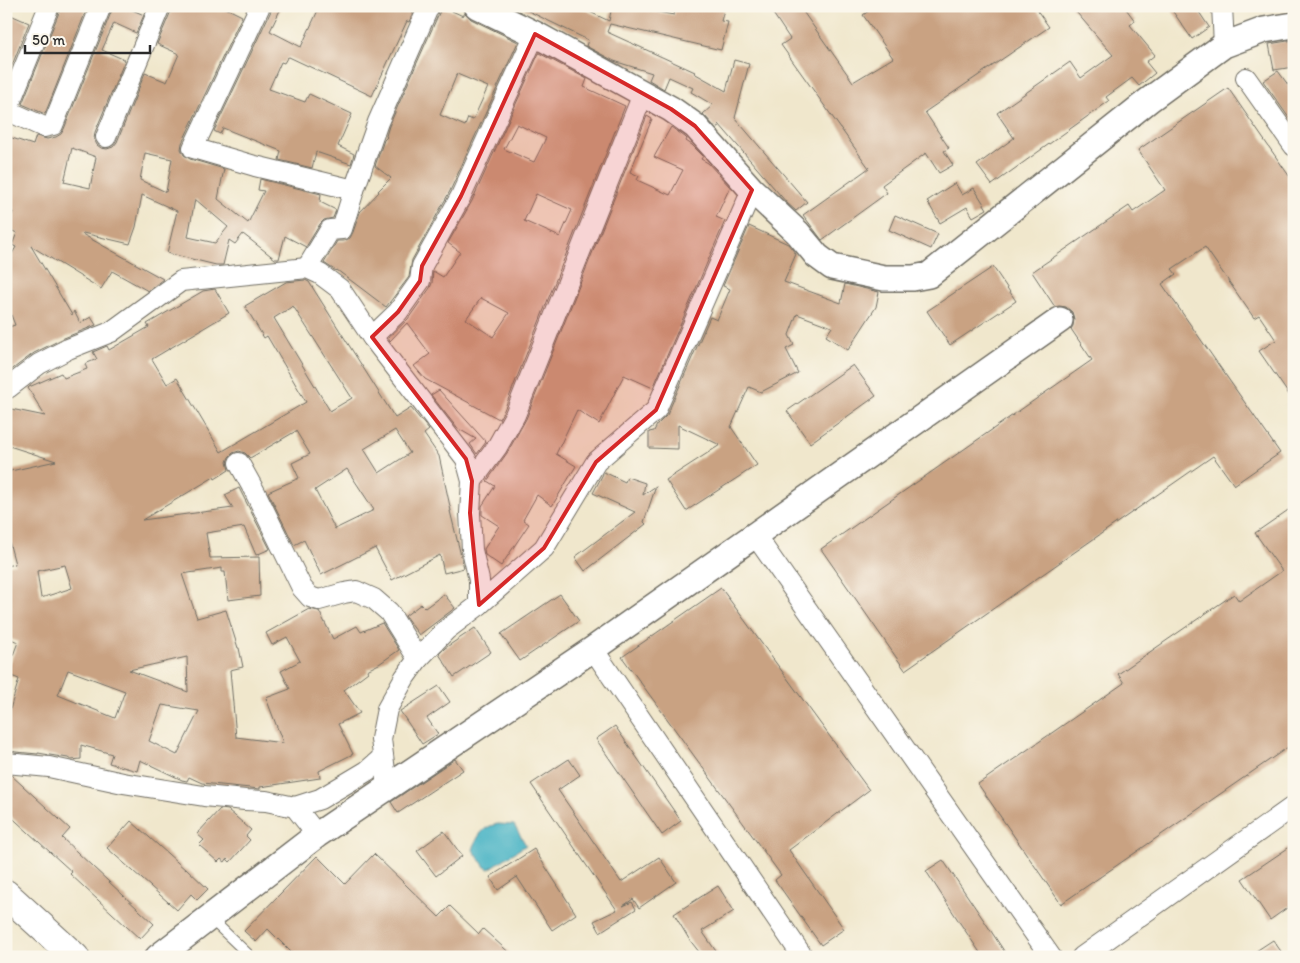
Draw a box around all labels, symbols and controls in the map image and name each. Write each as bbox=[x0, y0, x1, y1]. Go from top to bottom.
scale bar bbox=[25, 22, 150, 54]
text: 50 m bbox=[32, 31, 65, 49]

